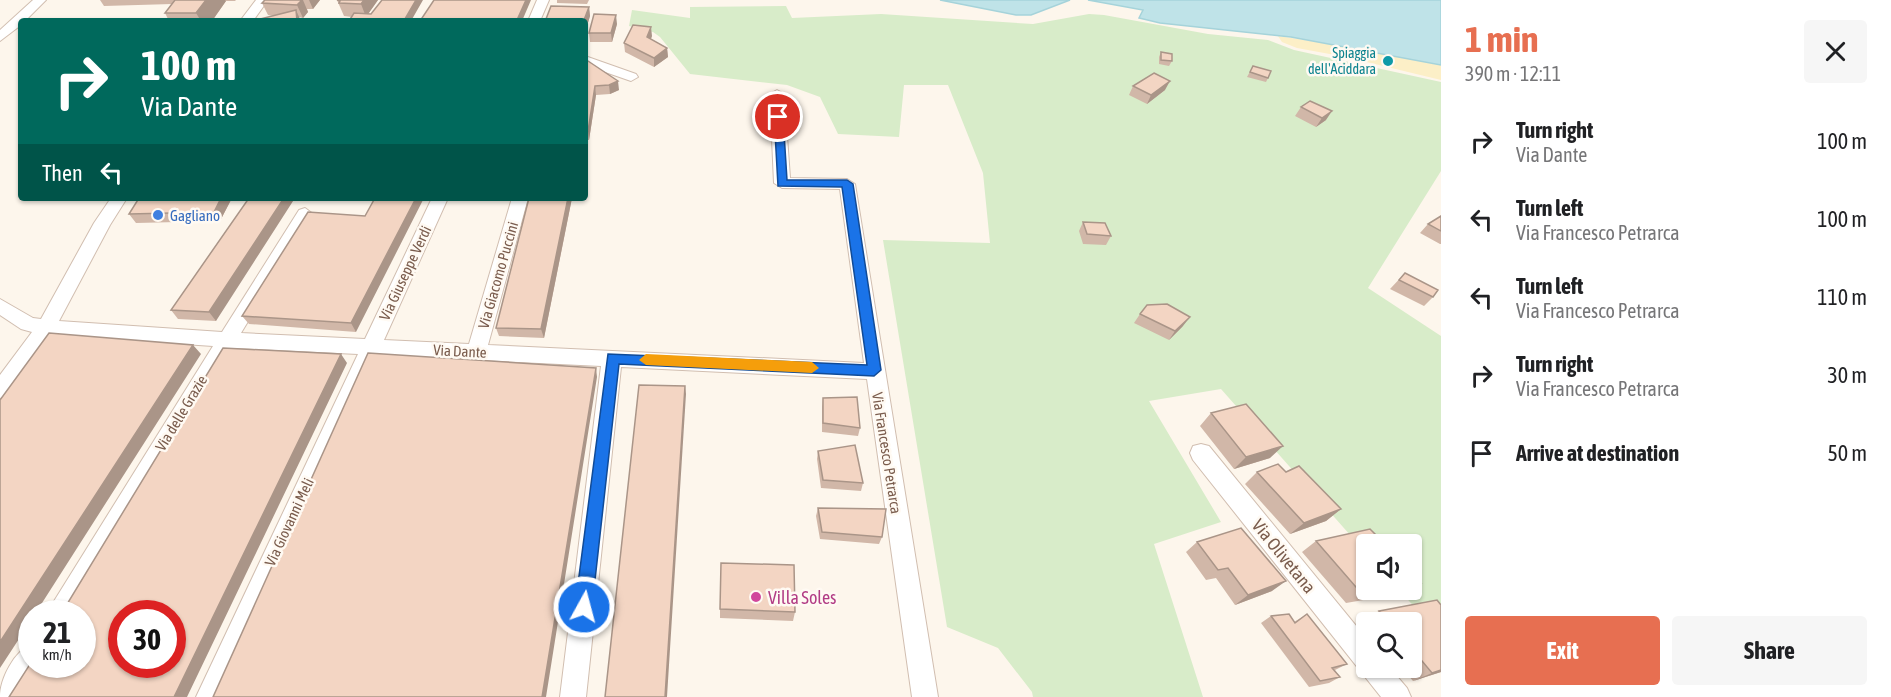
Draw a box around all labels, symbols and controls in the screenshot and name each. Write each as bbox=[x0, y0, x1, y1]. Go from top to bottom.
text: 1 min bbox=[1465, 18, 1539, 60]
button: close bbox=[1804, 20, 1867, 83]
text: 100 m bbox=[141, 41, 236, 89]
icon: right bbox=[42, 42, 120, 120]
place label: Spiaggia dell'Aciddara bbox=[1308, 45, 1376, 77]
marker: Spiaggia dell'Aciddara bbox=[1381, 54, 1395, 68]
text: 390 m · 12:11 bbox=[1465, 62, 1561, 85]
text: Via Dante bbox=[141, 91, 237, 122]
pin bbox=[752, 91, 803, 142]
icon: arrive bbox=[761, 100, 794, 133]
text: Turn right bbox=[1516, 117, 1593, 143]
icon: right bbox=[1465, 125, 1498, 158]
text: 100 m bbox=[1817, 128, 1867, 154]
text: Via Dante bbox=[1516, 143, 1587, 166]
icon: left bbox=[95, 156, 128, 189]
text: Then bbox=[42, 160, 83, 186]
text: Turn left bbox=[1516, 195, 1583, 221]
icon: left bbox=[1465, 203, 1498, 236]
text: 100 m bbox=[1817, 206, 1867, 232]
place label: Gagliano bbox=[170, 207, 220, 224]
marker: Gagliano bbox=[151, 208, 165, 222]
street label: Via Giacomo Puccini bbox=[475, 220, 521, 330]
text: Via Francesco Petrarca bbox=[1516, 221, 1680, 244]
street label: Via Giuseppe Verdi bbox=[376, 223, 434, 323]
text: Turn left bbox=[1516, 273, 1583, 299]
icon: left bbox=[1465, 281, 1498, 314]
text: 110 m bbox=[1817, 284, 1867, 310]
text: Via Francesco Petrarca bbox=[1516, 299, 1680, 322]
street label: Via Dante bbox=[433, 341, 487, 361]
text: Turn right bbox=[1516, 351, 1593, 377]
icon: right bbox=[1465, 359, 1498, 392]
text: 30 m bbox=[1827, 362, 1867, 388]
street label: Via delle Grazie bbox=[152, 372, 210, 454]
text: Via Francesco Petrarca bbox=[1516, 377, 1680, 400]
street label: Via Francesco Petrarca bbox=[869, 391, 905, 515]
icon: arrive bbox=[1465, 437, 1498, 470]
text: Arrive at destination bbox=[1516, 440, 1679, 466]
text: 50 m bbox=[1827, 440, 1867, 466]
street label: Via Giovanni Meli bbox=[261, 475, 317, 569]
street label: Via Olivetana bbox=[1248, 515, 1320, 597]
map controls bbox=[1356, 534, 1422, 678]
button: sound bbox=[1356, 534, 1422, 600]
position arrow bbox=[552, 575, 616, 639]
place label: Villa Soles bbox=[768, 587, 836, 608]
marker: Villa Soles bbox=[749, 590, 763, 604]
speed limit sign: 30 bbox=[108, 600, 186, 678]
button: search bbox=[1356, 612, 1422, 678]
text: 21 bbox=[43, 615, 71, 649]
button: Exit bbox=[1465, 616, 1660, 685]
button: Share bbox=[1672, 616, 1867, 685]
text: km/h bbox=[42, 646, 72, 663]

